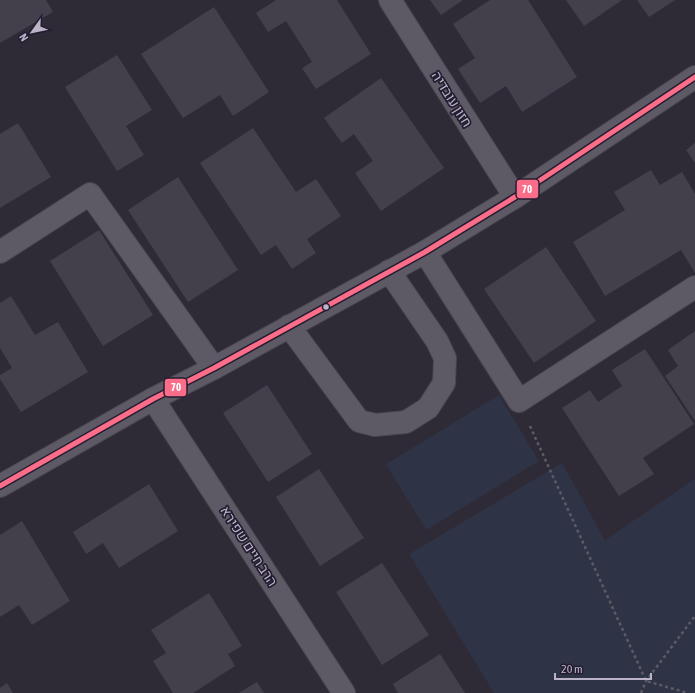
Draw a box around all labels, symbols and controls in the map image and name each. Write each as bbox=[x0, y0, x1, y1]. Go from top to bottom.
north arrow bbox=[12, 12, 52, 52]
text: N bbox=[17, 31, 30, 43]
street label: חזון עובדיה bbox=[429, 68, 475, 130]
line badge: 70 bbox=[516, 179, 539, 199]
text: 70 bbox=[522, 183, 532, 195]
unlabelled marker bbox=[321, 302, 331, 312]
line badge: 70 bbox=[164, 378, 187, 397]
text: 70 bbox=[171, 381, 181, 393]
street label: הרב חיים שפירא bbox=[217, 503, 281, 589]
scale bar bbox=[555, 655, 651, 681]
text: 20 m bbox=[561, 662, 583, 676]

